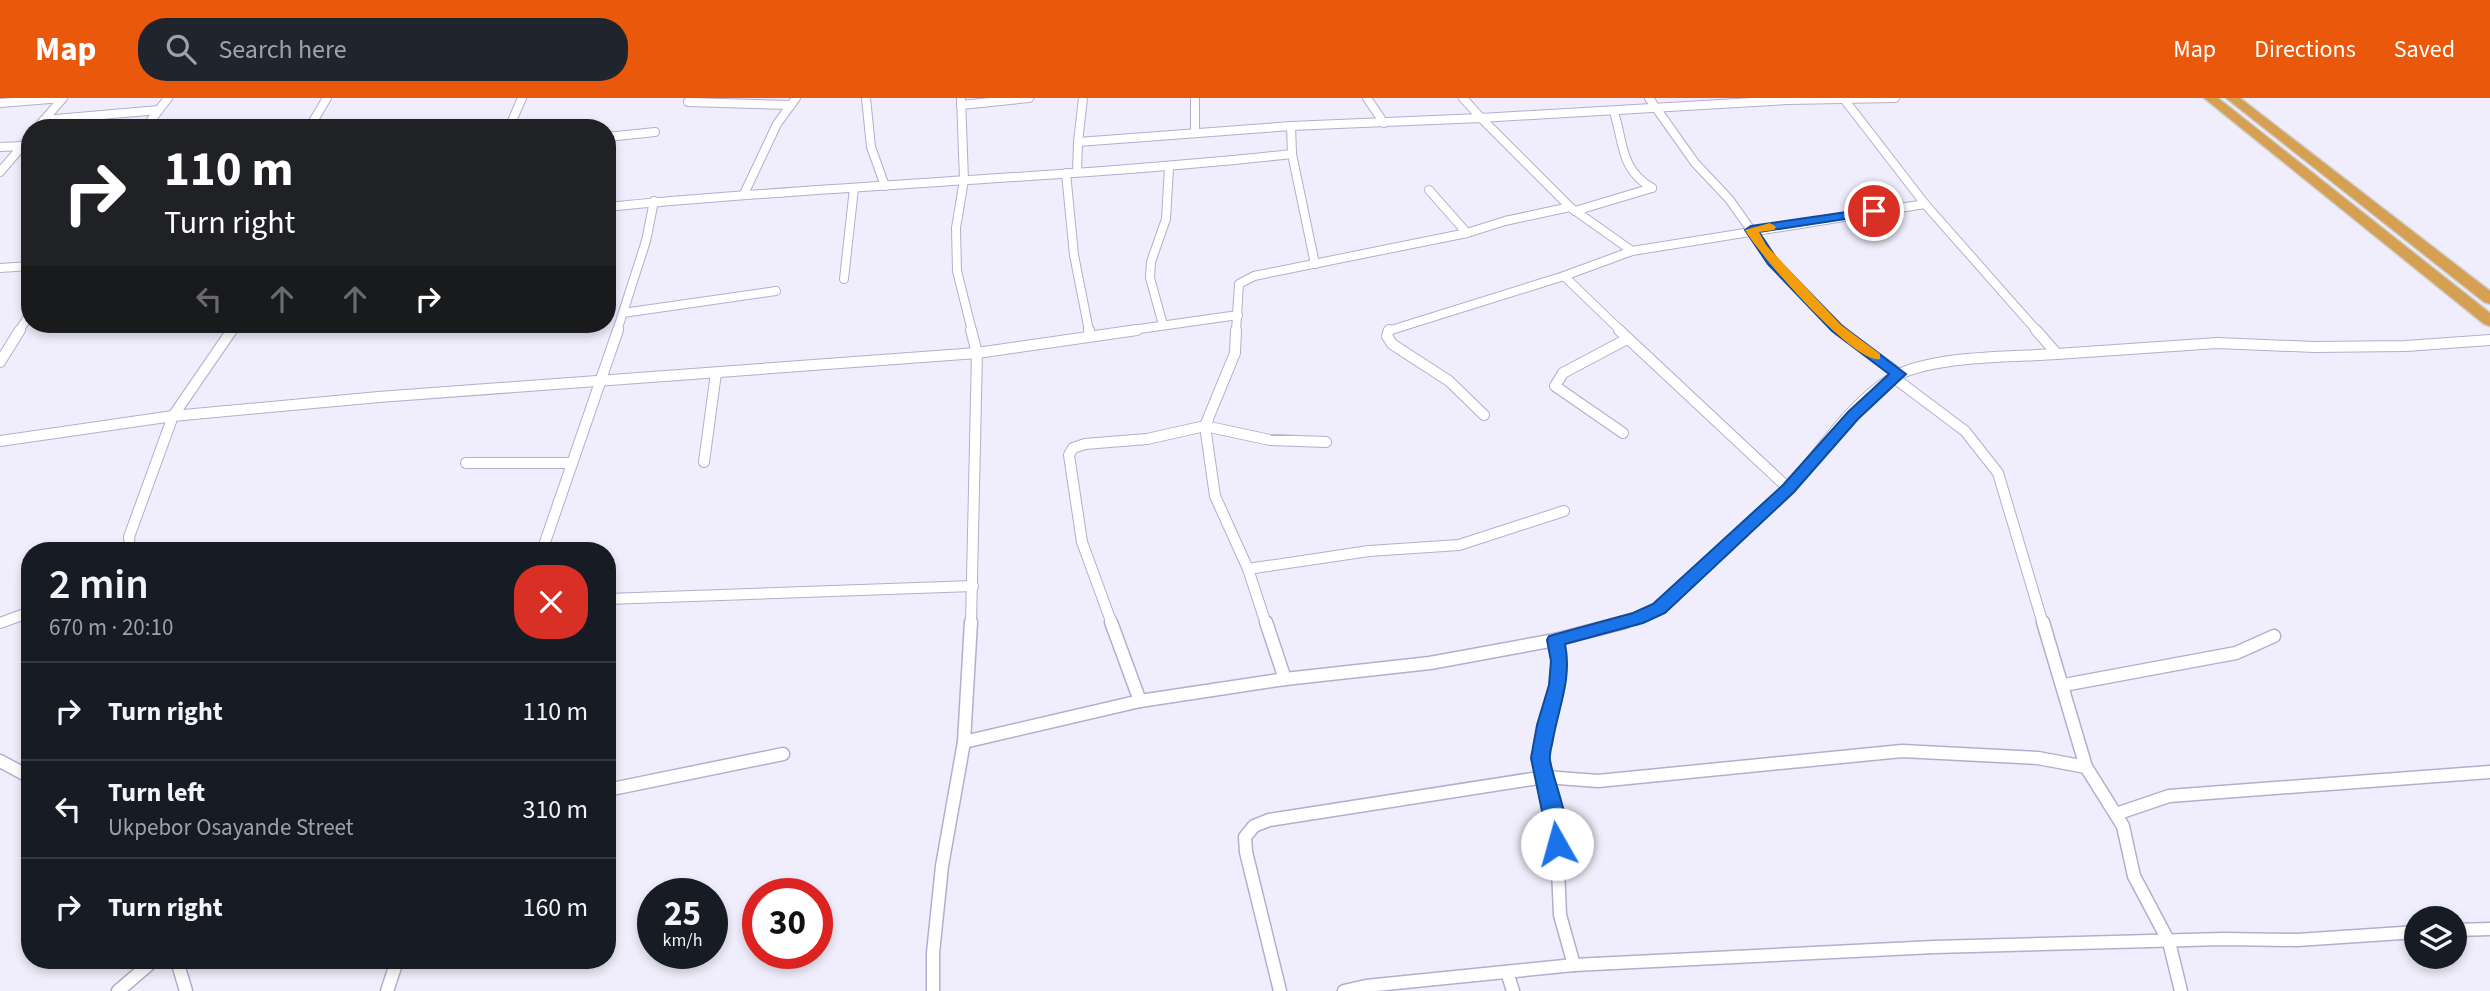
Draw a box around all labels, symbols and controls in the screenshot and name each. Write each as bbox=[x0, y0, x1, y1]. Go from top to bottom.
search box bbox=[138, 18, 628, 81]
text: Map bbox=[35, 26, 96, 73]
icon: search bbox=[162, 30, 200, 68]
text: Search here bbox=[218, 31, 347, 68]
text: Map bbox=[2173, 32, 2216, 67]
text: Directions bbox=[2254, 32, 2356, 67]
text: Saved bbox=[2394, 32, 2455, 67]
text: 110 m bbox=[164, 135, 293, 205]
icon: right bbox=[49, 147, 140, 238]
pin bbox=[1844, 181, 1904, 241]
icon: arrive bbox=[1855, 192, 1893, 230]
text: Turn right bbox=[164, 200, 295, 246]
icon: left bbox=[190, 280, 228, 318]
icon: ahead bbox=[263, 280, 301, 318]
icon: ahead bbox=[336, 280, 374, 318]
icon: right bbox=[409, 280, 447, 318]
text: 2 min bbox=[49, 555, 149, 615]
button: close bbox=[514, 565, 588, 639]
text: 670 m · 20:10 bbox=[49, 611, 173, 644]
icon: right bbox=[49, 692, 87, 730]
text: Turn right bbox=[108, 693, 223, 730]
text: 110 m bbox=[522, 693, 588, 730]
text: Turn left bbox=[108, 774, 205, 811]
icon: left bbox=[49, 790, 87, 828]
text: 310 m bbox=[522, 791, 588, 828]
position arrow bbox=[1520, 807, 1594, 881]
text: Ukpebor Osayande Street bbox=[108, 811, 354, 844]
speed limit sign: 30 bbox=[742, 878, 833, 969]
icon: right bbox=[49, 888, 87, 926]
text: Turn right bbox=[108, 889, 223, 926]
text: 160 m bbox=[522, 889, 588, 926]
text: 25 bbox=[664, 889, 701, 939]
map controls bbox=[2404, 906, 2467, 969]
button: layers bbox=[2404, 906, 2467, 969]
text: km/h bbox=[663, 928, 702, 953]

